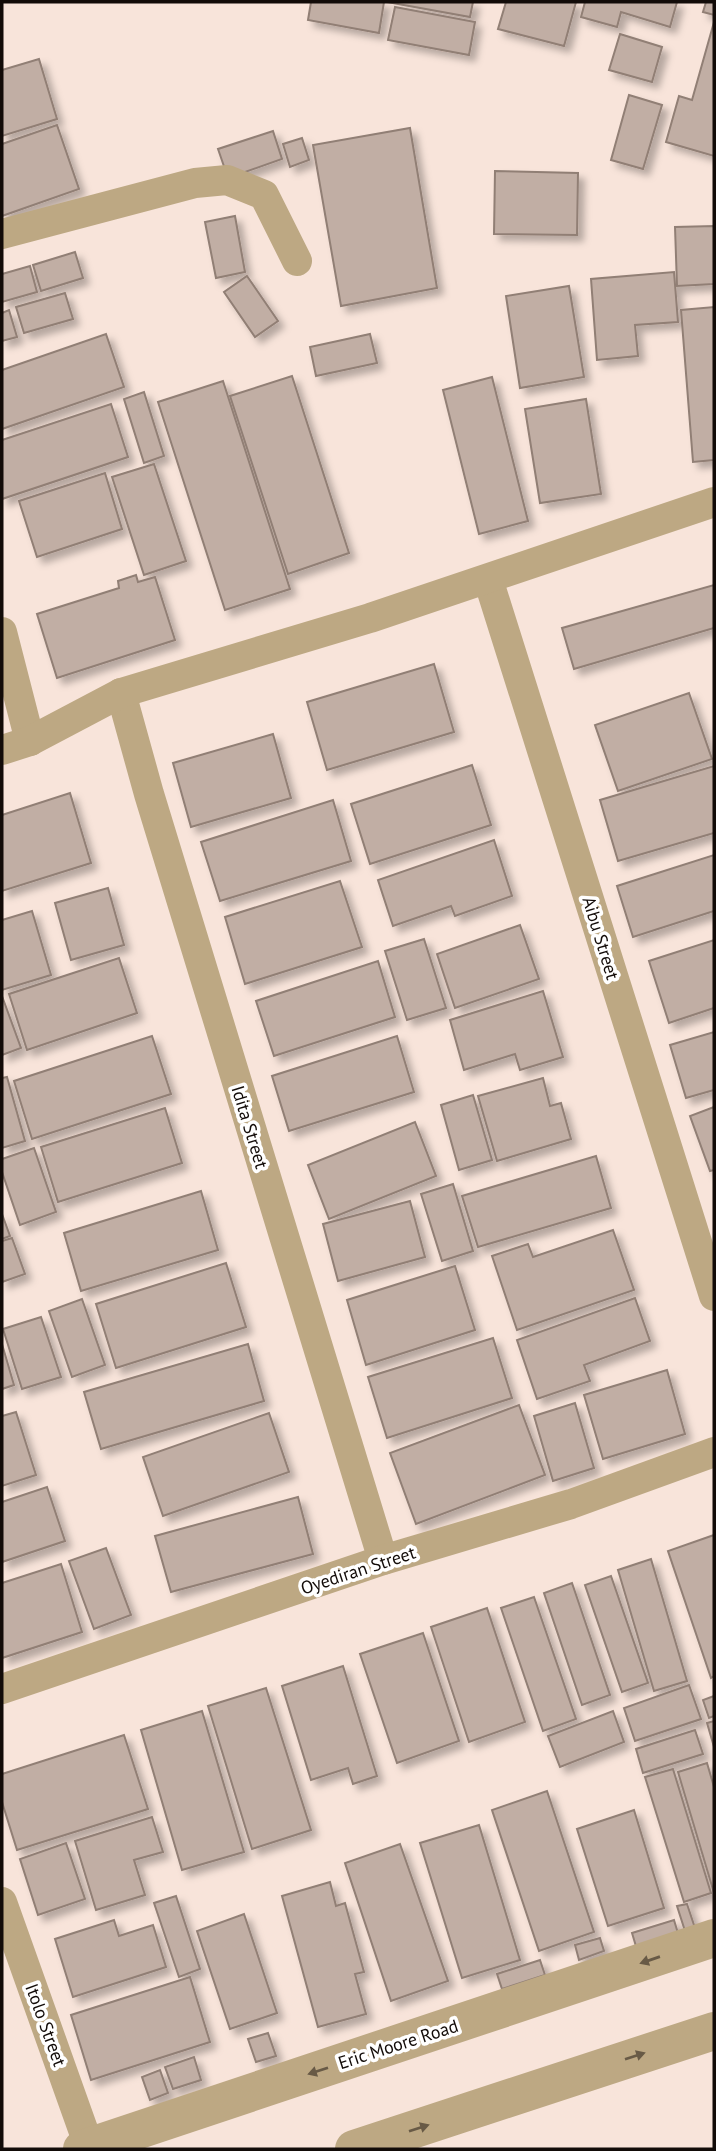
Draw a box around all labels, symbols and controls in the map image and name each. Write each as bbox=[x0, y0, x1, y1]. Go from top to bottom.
street label: Aibu Street bbox=[577, 894, 625, 982]
street label: Idita Street bbox=[226, 1083, 274, 1171]
street label: Oyediran Street bbox=[298, 1541, 418, 1599]
one-way arrow bbox=[639, 1955, 660, 1966]
street label: Itolo Street bbox=[20, 1980, 72, 2070]
street label: Eric Moore Road bbox=[335, 2014, 461, 2074]
one-way arrow bbox=[624, 2050, 645, 2061]
one-way arrow bbox=[307, 2066, 328, 2077]
one-way arrow bbox=[408, 2122, 429, 2133]

